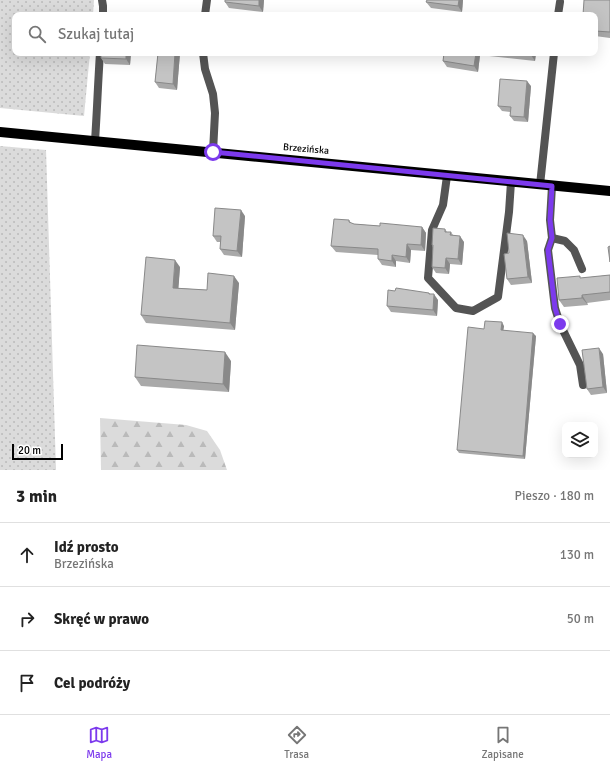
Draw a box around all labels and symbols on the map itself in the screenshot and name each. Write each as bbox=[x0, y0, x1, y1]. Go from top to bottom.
street label: Brzezińska bbox=[283, 141, 329, 157]
route start bbox=[204, 143, 222, 161]
route end bbox=[551, 315, 569, 333]
scale bar bbox=[12, 442, 63, 461]

